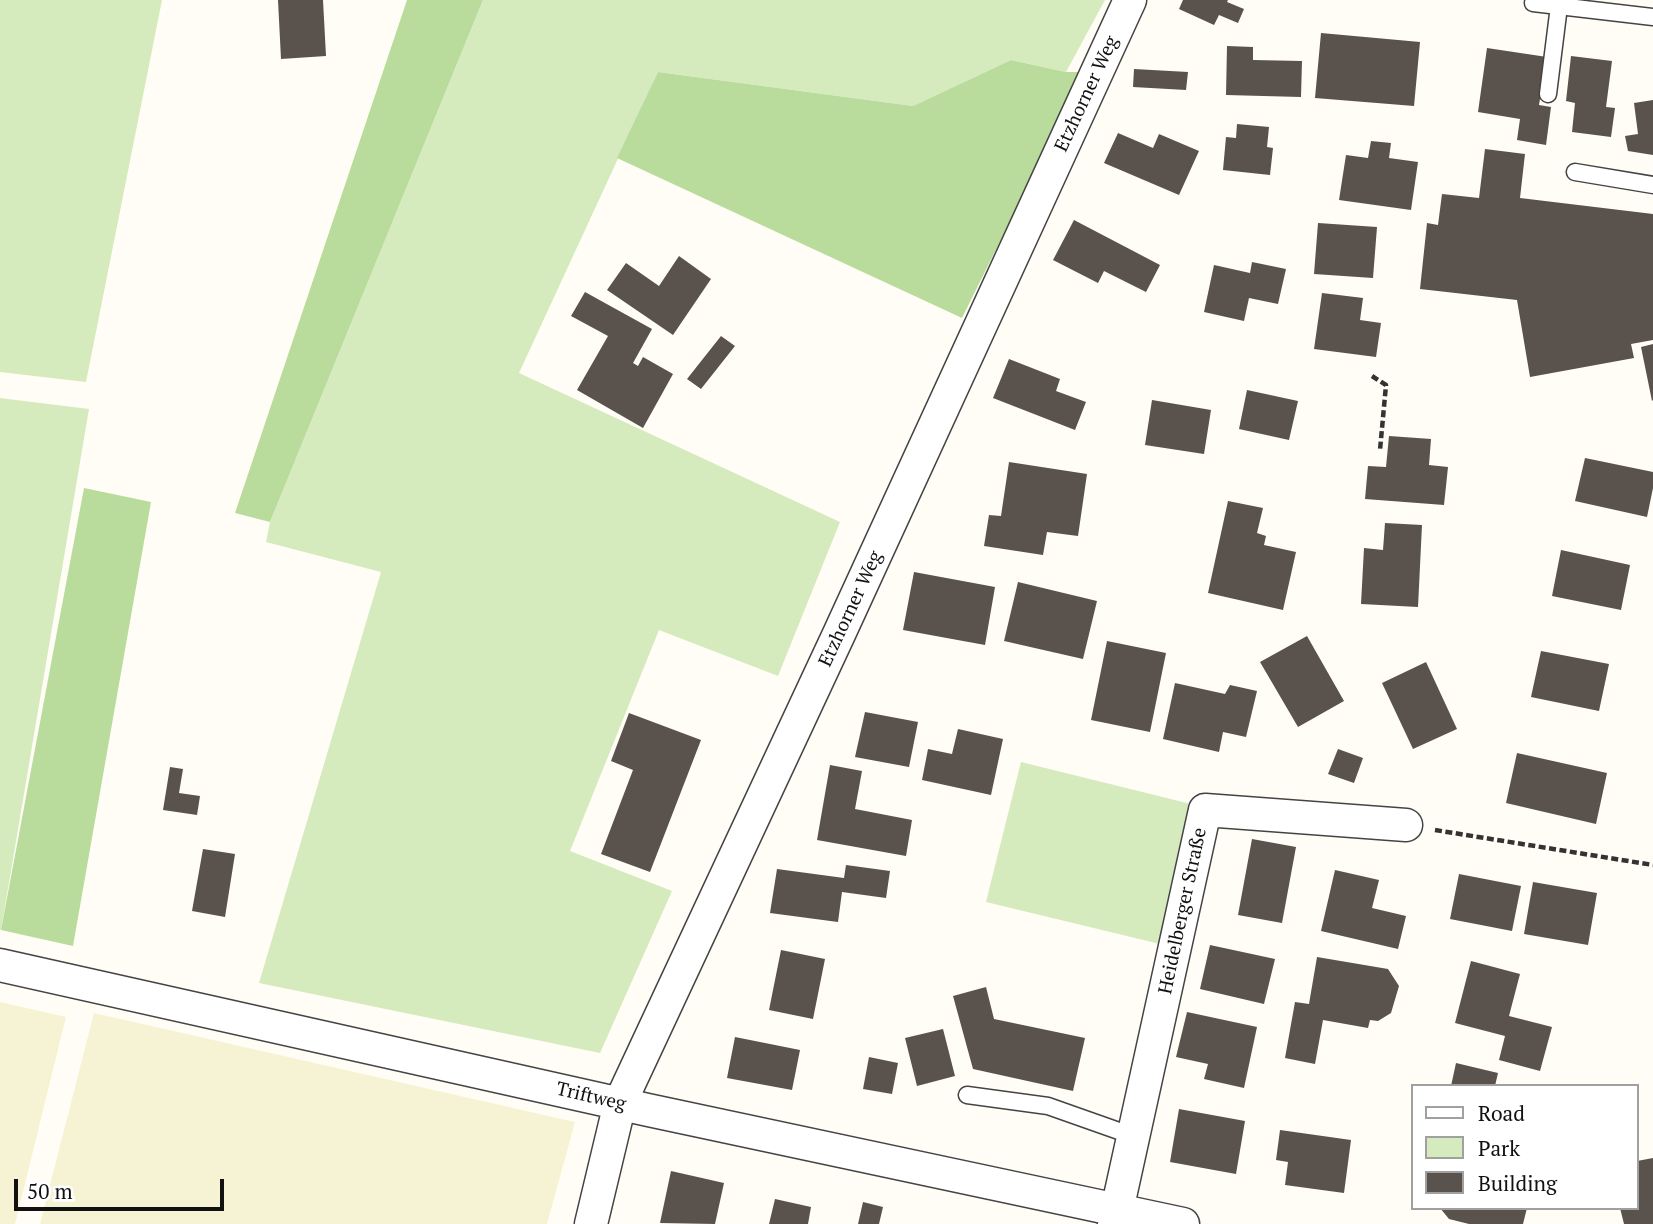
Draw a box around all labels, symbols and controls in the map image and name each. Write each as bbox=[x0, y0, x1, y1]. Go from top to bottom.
street label: Etzhorner Weg bbox=[1050, 32, 1124, 156]
street label: Etzhorner Weg bbox=[814, 547, 888, 671]
street label: Heidelberger Straße bbox=[1154, 826, 1212, 996]
street label: Triftweg bbox=[554, 1078, 628, 1116]
legend bbox=[1412, 1084, 1639, 1210]
text: Road bbox=[1478, 1099, 1525, 1127]
text: Park bbox=[1478, 1134, 1520, 1162]
scale bar bbox=[18, 1164, 228, 1208]
text: Building bbox=[1478, 1169, 1557, 1197]
text: 50 m bbox=[27, 1177, 73, 1205]

